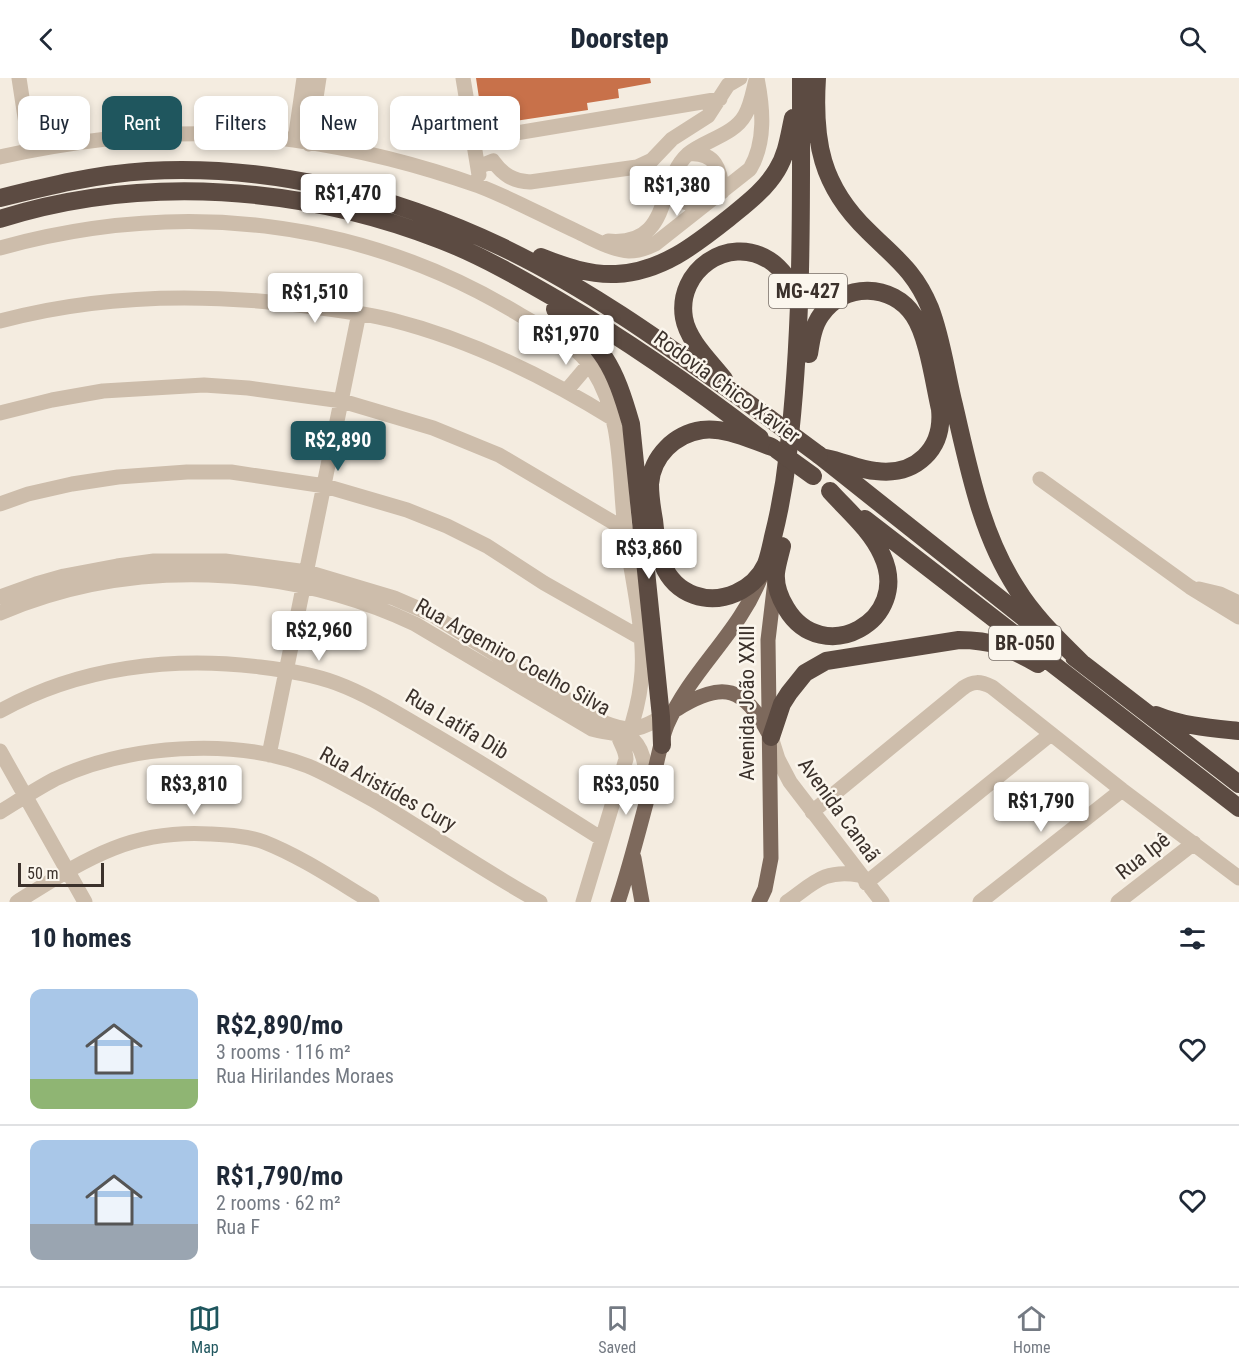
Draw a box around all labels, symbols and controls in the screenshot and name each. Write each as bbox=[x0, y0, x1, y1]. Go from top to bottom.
icon: back bbox=[30, 23, 63, 56]
text: Doorstep bbox=[570, 23, 669, 55]
icon: search bbox=[1176, 23, 1209, 56]
chip: Buy bbox=[18, 96, 90, 150]
chip: Rent bbox=[102, 96, 182, 150]
chip: Filters bbox=[194, 96, 288, 150]
chip: New bbox=[300, 96, 378, 150]
chip: Apartment bbox=[390, 96, 520, 150]
pin: R$1,380 bbox=[622, 166, 732, 217]
text: R$1,380 bbox=[644, 173, 710, 197]
pin: R$1,470 bbox=[293, 174, 403, 225]
text: R$1,470 bbox=[315, 181, 381, 205]
pin: R$1,510 bbox=[260, 273, 370, 324]
road number: MG-427 bbox=[769, 274, 847, 308]
text: R$1,510 bbox=[282, 280, 348, 304]
pin: R$1,970 bbox=[511, 315, 621, 366]
text: R$1,970 bbox=[533, 322, 599, 346]
street label: Rodovia Chico Xavier bbox=[649, 326, 805, 448]
pin: R$2,890 bbox=[283, 421, 393, 472]
text: R$2,890 bbox=[305, 428, 371, 452]
pin: R$3,860 bbox=[594, 529, 704, 580]
text: R$3,860 bbox=[616, 536, 682, 560]
street label: Rua Argemiro Coelho Silva bbox=[411, 593, 615, 721]
pin: R$2,960 bbox=[264, 611, 374, 662]
text: R$2,960 bbox=[286, 618, 352, 642]
street label: Avenida João XXIII bbox=[735, 625, 759, 781]
road number: BR-050 bbox=[989, 626, 1061, 660]
street label: Rua Latifa Dib bbox=[401, 684, 513, 764]
street label: Rua Aristídes Cury bbox=[316, 742, 461, 837]
street label: Avenida Canaã bbox=[793, 753, 885, 867]
pin: R$3,810 bbox=[139, 765, 249, 816]
pin: R$3,050 bbox=[571, 765, 681, 816]
text: R$3,810 bbox=[161, 772, 227, 796]
text: R$3,050 bbox=[593, 772, 659, 796]
pin: R$1,790 bbox=[986, 782, 1096, 833]
text: R$1,790 bbox=[1008, 789, 1074, 813]
street label: Rua Ipê bbox=[1111, 827, 1175, 884]
scale bar bbox=[18, 860, 104, 888]
text: 50 m bbox=[27, 864, 59, 883]
icon: filters bbox=[1176, 922, 1209, 955]
text: 10 homes bbox=[30, 923, 132, 953]
text: R$2,890/mo bbox=[216, 1010, 343, 1040]
icon: home bbox=[78, 1013, 150, 1085]
icon: heart bbox=[1176, 1033, 1209, 1066]
text: 3 rooms · 116 m² bbox=[216, 1040, 351, 1064]
text: Rua Hirilandes Moraes bbox=[216, 1064, 394, 1088]
text: R$1,790/mo bbox=[216, 1161, 343, 1191]
icon: home bbox=[78, 1164, 150, 1236]
icon: heart bbox=[1176, 1184, 1209, 1217]
text: 2 rooms · 62 m² bbox=[216, 1191, 341, 1215]
text: Rua F bbox=[216, 1215, 260, 1239]
tab: Map bbox=[188, 1302, 221, 1357]
tab: Saved bbox=[598, 1302, 636, 1357]
tab: Home bbox=[1013, 1302, 1051, 1357]

